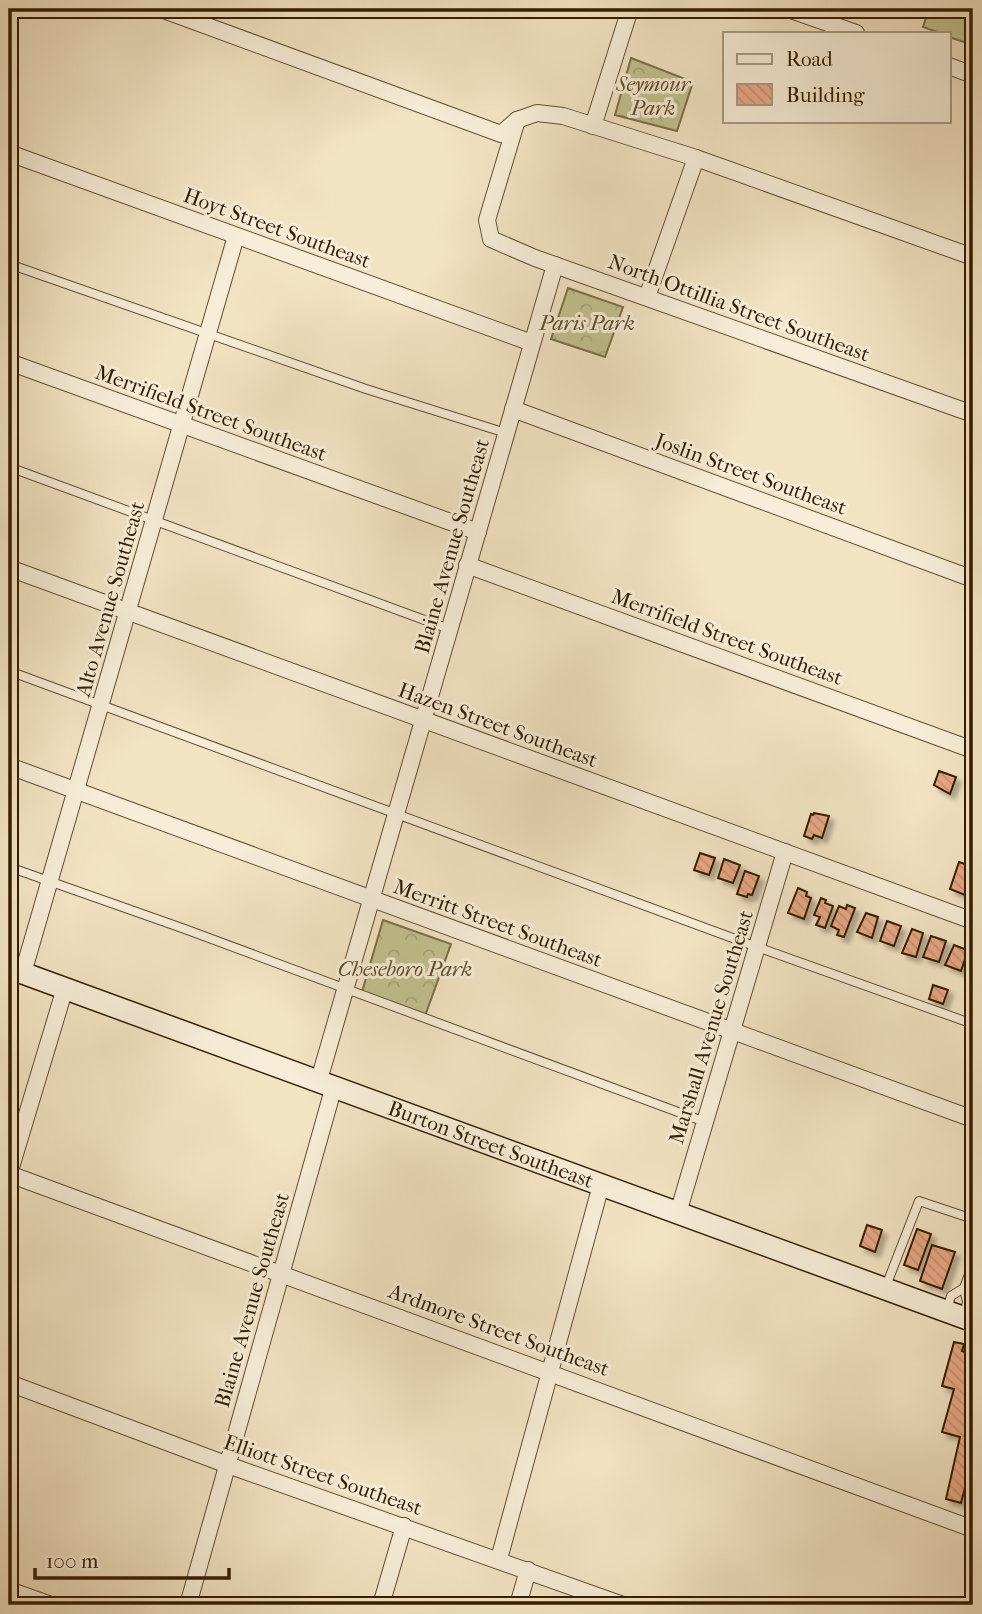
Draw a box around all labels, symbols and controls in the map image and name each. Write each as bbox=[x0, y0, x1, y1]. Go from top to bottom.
legend bbox=[723, 32, 950, 122]
text: Road bbox=[786, 47, 833, 71]
park label: Seymour Park bbox=[615, 72, 692, 120]
text: Building bbox=[786, 83, 865, 107]
street label: Hoyt Street Southeast bbox=[180, 183, 374, 273]
street label: North Ottillia Street Southeast bbox=[605, 249, 873, 367]
park label: Paris Park bbox=[538, 311, 635, 335]
street label: Merrifield Street Southeast bbox=[92, 360, 330, 466]
street label: Joslin Street Southeast bbox=[650, 427, 851, 520]
street label: Blaine Avenue Southeast bbox=[410, 435, 494, 656]
street label: Alto Avenue Southeast bbox=[70, 498, 149, 700]
street label: Merrifield Street Southeast bbox=[608, 584, 846, 690]
street label: Hazen Street Southeast bbox=[395, 678, 601, 772]
street label: Merritt Street Southeast bbox=[390, 874, 606, 972]
street label: Marshall Avenue Southeast bbox=[664, 907, 758, 1147]
park label: Cheseboro Park bbox=[338, 957, 472, 981]
street label: Burton Street Southeast bbox=[385, 1096, 597, 1193]
street label: Blaine Avenue Southeast bbox=[210, 1189, 294, 1410]
street label: Ardmore Street Southeast bbox=[385, 1279, 613, 1381]
street label: Elliott Street Southeast bbox=[221, 1430, 426, 1520]
scale bar bbox=[35, 1537, 229, 1581]
text: 100 m bbox=[46, 1549, 99, 1573]

